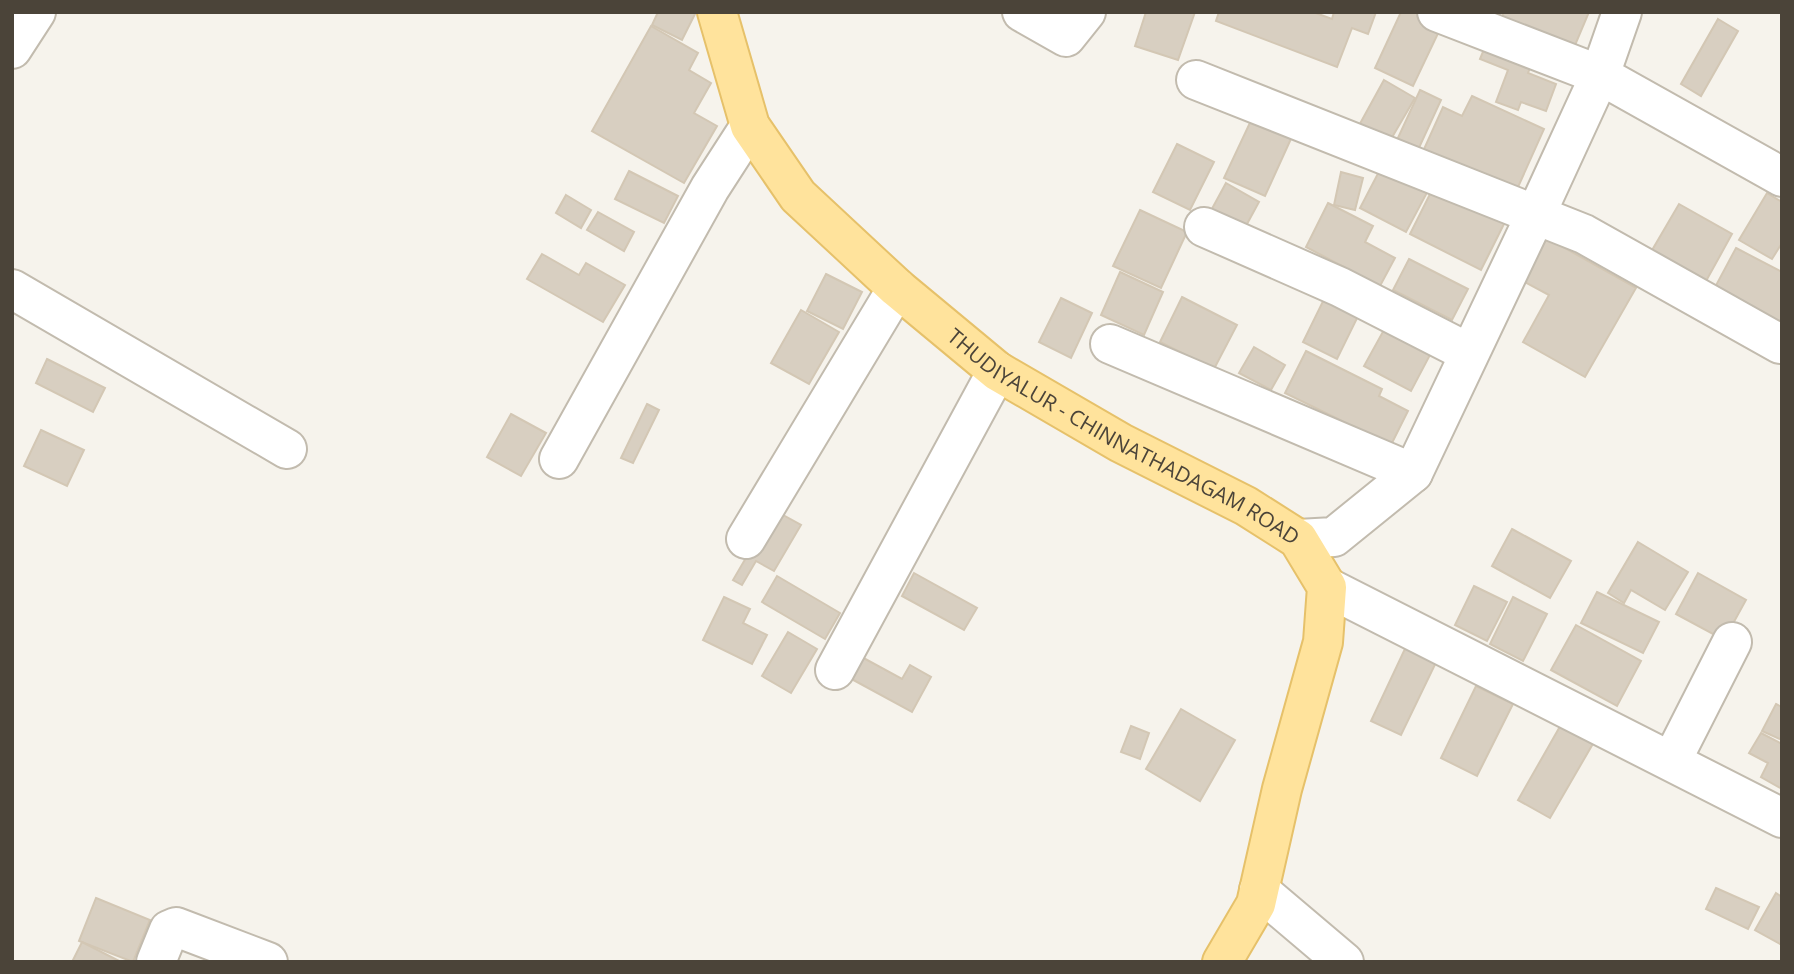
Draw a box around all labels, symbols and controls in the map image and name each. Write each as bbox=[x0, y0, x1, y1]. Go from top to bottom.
street label: THUDIYALUR - CHINNATHADAGAM ROAD bbox=[942, 322, 1305, 551]

